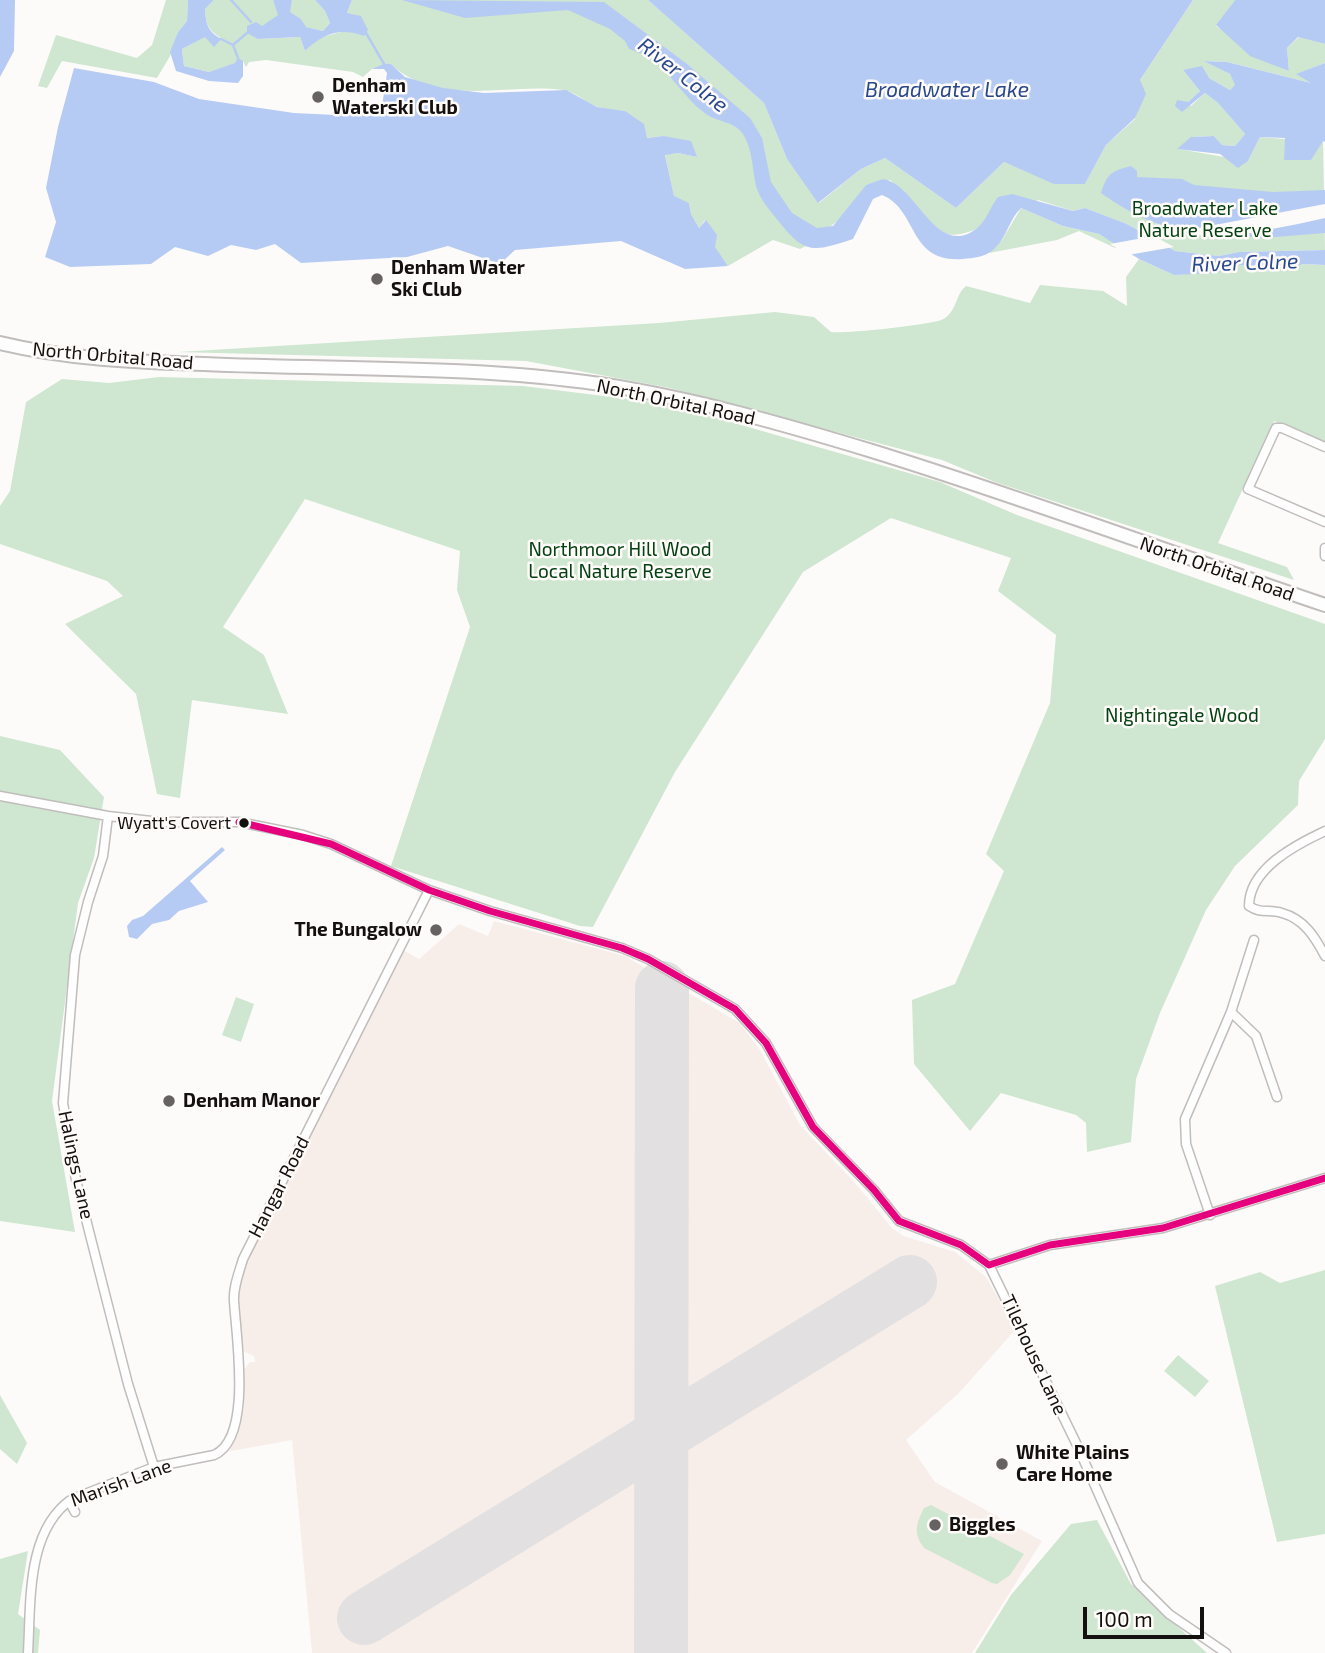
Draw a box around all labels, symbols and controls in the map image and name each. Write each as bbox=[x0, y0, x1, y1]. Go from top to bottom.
water label: River Colne bbox=[633, 32, 733, 118]
place label: Denham Waterski Club bbox=[332, 75, 458, 119]
water label: Broadwater Lake bbox=[865, 77, 1029, 103]
marker: Denham Waterski Club bbox=[310, 89, 326, 105]
park label: Broadwater Lake Nature Reserve bbox=[1132, 198, 1278, 242]
water label: River Colne bbox=[1191, 249, 1299, 277]
place label: Denham Water Ski Club bbox=[391, 257, 525, 301]
marker: Denham Water Ski Club bbox=[369, 271, 385, 287]
street label: North Orbital Road bbox=[32, 338, 194, 374]
street label: North Orbital Road bbox=[595, 374, 757, 430]
street label: North Orbital Road bbox=[1137, 532, 1297, 606]
park label: Northmoor Hill Wood Local Nature Reserve bbox=[528, 539, 712, 583]
park label: Nightingale Wood bbox=[1105, 705, 1259, 727]
place label: Wyatt's Covert bbox=[117, 813, 231, 833]
marker: Wyatt's Covert bbox=[237, 816, 251, 830]
place label: The Bungalow bbox=[294, 919, 422, 941]
marker: The Bungalow bbox=[428, 922, 444, 938]
place label: Denham Manor bbox=[183, 1090, 320, 1112]
marker: Denham Manor bbox=[161, 1093, 177, 1109]
street label: Halings Lane bbox=[53, 1109, 99, 1221]
street label: Hangar Road bbox=[244, 1133, 314, 1241]
street label: Tilehouse Lane bbox=[996, 1291, 1072, 1419]
place label: White Plains Care Home bbox=[1016, 1442, 1129, 1486]
street label: Marish Lane bbox=[67, 1454, 175, 1512]
marker: White Plains Care Home bbox=[994, 1456, 1010, 1472]
place label: Biggles bbox=[949, 1514, 1016, 1536]
marker: Biggles bbox=[927, 1517, 943, 1533]
scale bar bbox=[1087, 1594, 1208, 1638]
text: 100 m bbox=[1096, 1606, 1153, 1631]

